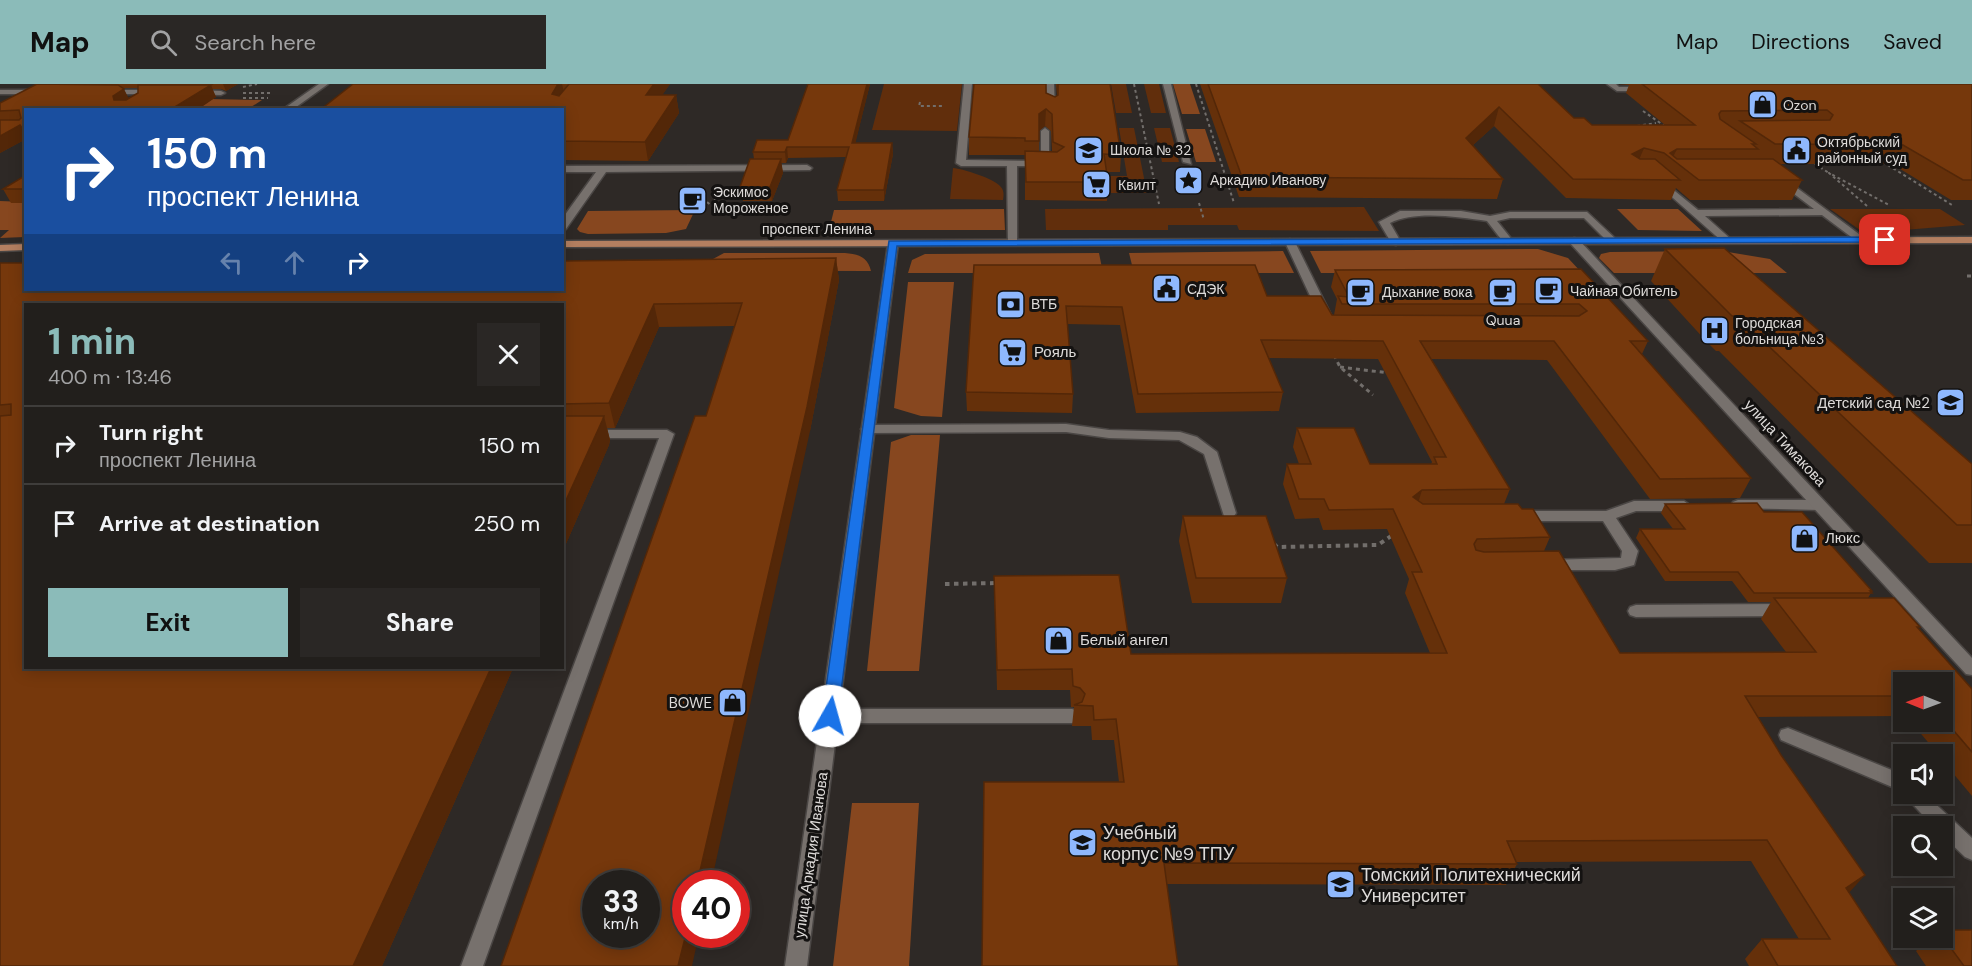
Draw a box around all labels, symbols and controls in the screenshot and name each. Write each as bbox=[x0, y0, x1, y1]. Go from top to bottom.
search box bbox=[126, 15, 546, 69]
text: Map bbox=[30, 24, 90, 61]
icon: search bbox=[147, 26, 180, 59]
text: Search here bbox=[195, 28, 316, 57]
text: Map bbox=[1676, 28, 1718, 56]
text: Directions bbox=[1751, 28, 1850, 56]
text: Saved bbox=[1883, 28, 1942, 56]
shop icon: Ozon bbox=[1746, 89, 1778, 121]
place label: Ozon bbox=[1783, 96, 1817, 114]
text: 150 m bbox=[147, 126, 267, 181]
icon: right bbox=[48, 132, 126, 210]
place label: Октябрьский районный суд bbox=[1817, 133, 1907, 167]
school or university icon: Школа № 32 bbox=[1073, 134, 1105, 166]
public building icon: Октябрьский районный суд bbox=[1780, 134, 1812, 166]
place label: Школа № 32 bbox=[1110, 141, 1191, 159]
place icon: Аркадию Иванову bbox=[1173, 164, 1205, 196]
supermarket icon: Квилт bbox=[1081, 169, 1113, 201]
place label: Аркадию Иванову bbox=[1210, 171, 1326, 189]
place label: Квилт bbox=[1118, 176, 1157, 194]
text: проспект Ленина bbox=[147, 179, 359, 214]
place label: Эскимос Мороженое bbox=[713, 183, 789, 217]
cafe icon: Эскимос Мороженое bbox=[676, 184, 708, 216]
pin bbox=[1859, 214, 1910, 265]
street label: проспект Ленина bbox=[762, 220, 872, 238]
icon: arrive bbox=[1868, 223, 1901, 256]
icon: left bbox=[215, 246, 248, 279]
icon: ahead bbox=[278, 246, 311, 279]
icon: right bbox=[341, 246, 374, 279]
public building icon: СДЭК bbox=[1150, 273, 1182, 305]
cafe icon: Чайная Обитель bbox=[1533, 275, 1565, 307]
cafe icon: Дыхание вока bbox=[1345, 276, 1377, 308]
cafe icon: Quua bbox=[1487, 277, 1519, 309]
place label: СДЭК bbox=[1187, 280, 1225, 298]
place label: Чайная Обитель bbox=[1570, 282, 1678, 300]
place label: Дыхание вока bbox=[1382, 283, 1473, 301]
bank icon: ВТБ bbox=[994, 288, 1026, 320]
place label: ВТБ bbox=[1031, 295, 1057, 313]
place label: Quua bbox=[1486, 311, 1520, 329]
place label: Городская больница №3 bbox=[1735, 314, 1824, 348]
hospital icon: Городская больница №3 bbox=[1698, 315, 1730, 347]
text: 1 min bbox=[48, 318, 136, 365]
button: close bbox=[477, 323, 540, 386]
supermarket icon: Рояль bbox=[997, 336, 1029, 368]
place label: Рояль bbox=[1034, 342, 1077, 362]
text: 400 m · 13:46 bbox=[48, 364, 172, 390]
school or university icon: Детский сад №2 bbox=[1935, 387, 1967, 419]
place label: Детский сад №2 bbox=[1817, 393, 1930, 413]
street label: улица Тимакова bbox=[1739, 395, 1831, 491]
text: Turn right bbox=[99, 418, 204, 447]
icon: right bbox=[48, 429, 81, 462]
text: 150 m bbox=[479, 431, 540, 460]
text: проспект Ленина bbox=[99, 447, 256, 473]
icon: arrive bbox=[48, 507, 81, 540]
text: Arrive at destination bbox=[99, 509, 320, 538]
text: 250 m bbox=[473, 509, 540, 538]
shop icon: Люкс bbox=[1788, 522, 1820, 554]
place label: Люкс bbox=[1825, 528, 1861, 548]
button: Exit bbox=[48, 588, 288, 657]
button: Share bbox=[300, 588, 540, 657]
shop icon: Белый ангел bbox=[1043, 624, 1075, 656]
place label: Белый ангел bbox=[1080, 630, 1168, 650]
north arrow bbox=[1893, 672, 1953, 732]
map controls bbox=[1893, 672, 1953, 948]
position arrow bbox=[798, 684, 862, 748]
shop icon: BOWE bbox=[717, 687, 749, 719]
place label: BOWE bbox=[669, 693, 712, 713]
button: sound bbox=[1893, 744, 1953, 804]
street label: улица Аркадия Иванова bbox=[789, 770, 833, 939]
button: search bbox=[1893, 816, 1953, 876]
place label: Учебный корпус №9 ТПУ bbox=[1103, 821, 1235, 866]
school or university icon: Учебный корпус №9 ТПУ bbox=[1066, 827, 1098, 859]
place label: Томский Политехнический Университет bbox=[1361, 863, 1581, 908]
school or university icon: Томский Политехнический Университет bbox=[1324, 869, 1356, 901]
speed limit sign: 40 bbox=[672, 870, 750, 948]
text: 33 bbox=[603, 882, 639, 921]
button: layers bbox=[1893, 888, 1953, 948]
text: km/h bbox=[603, 914, 639, 934]

